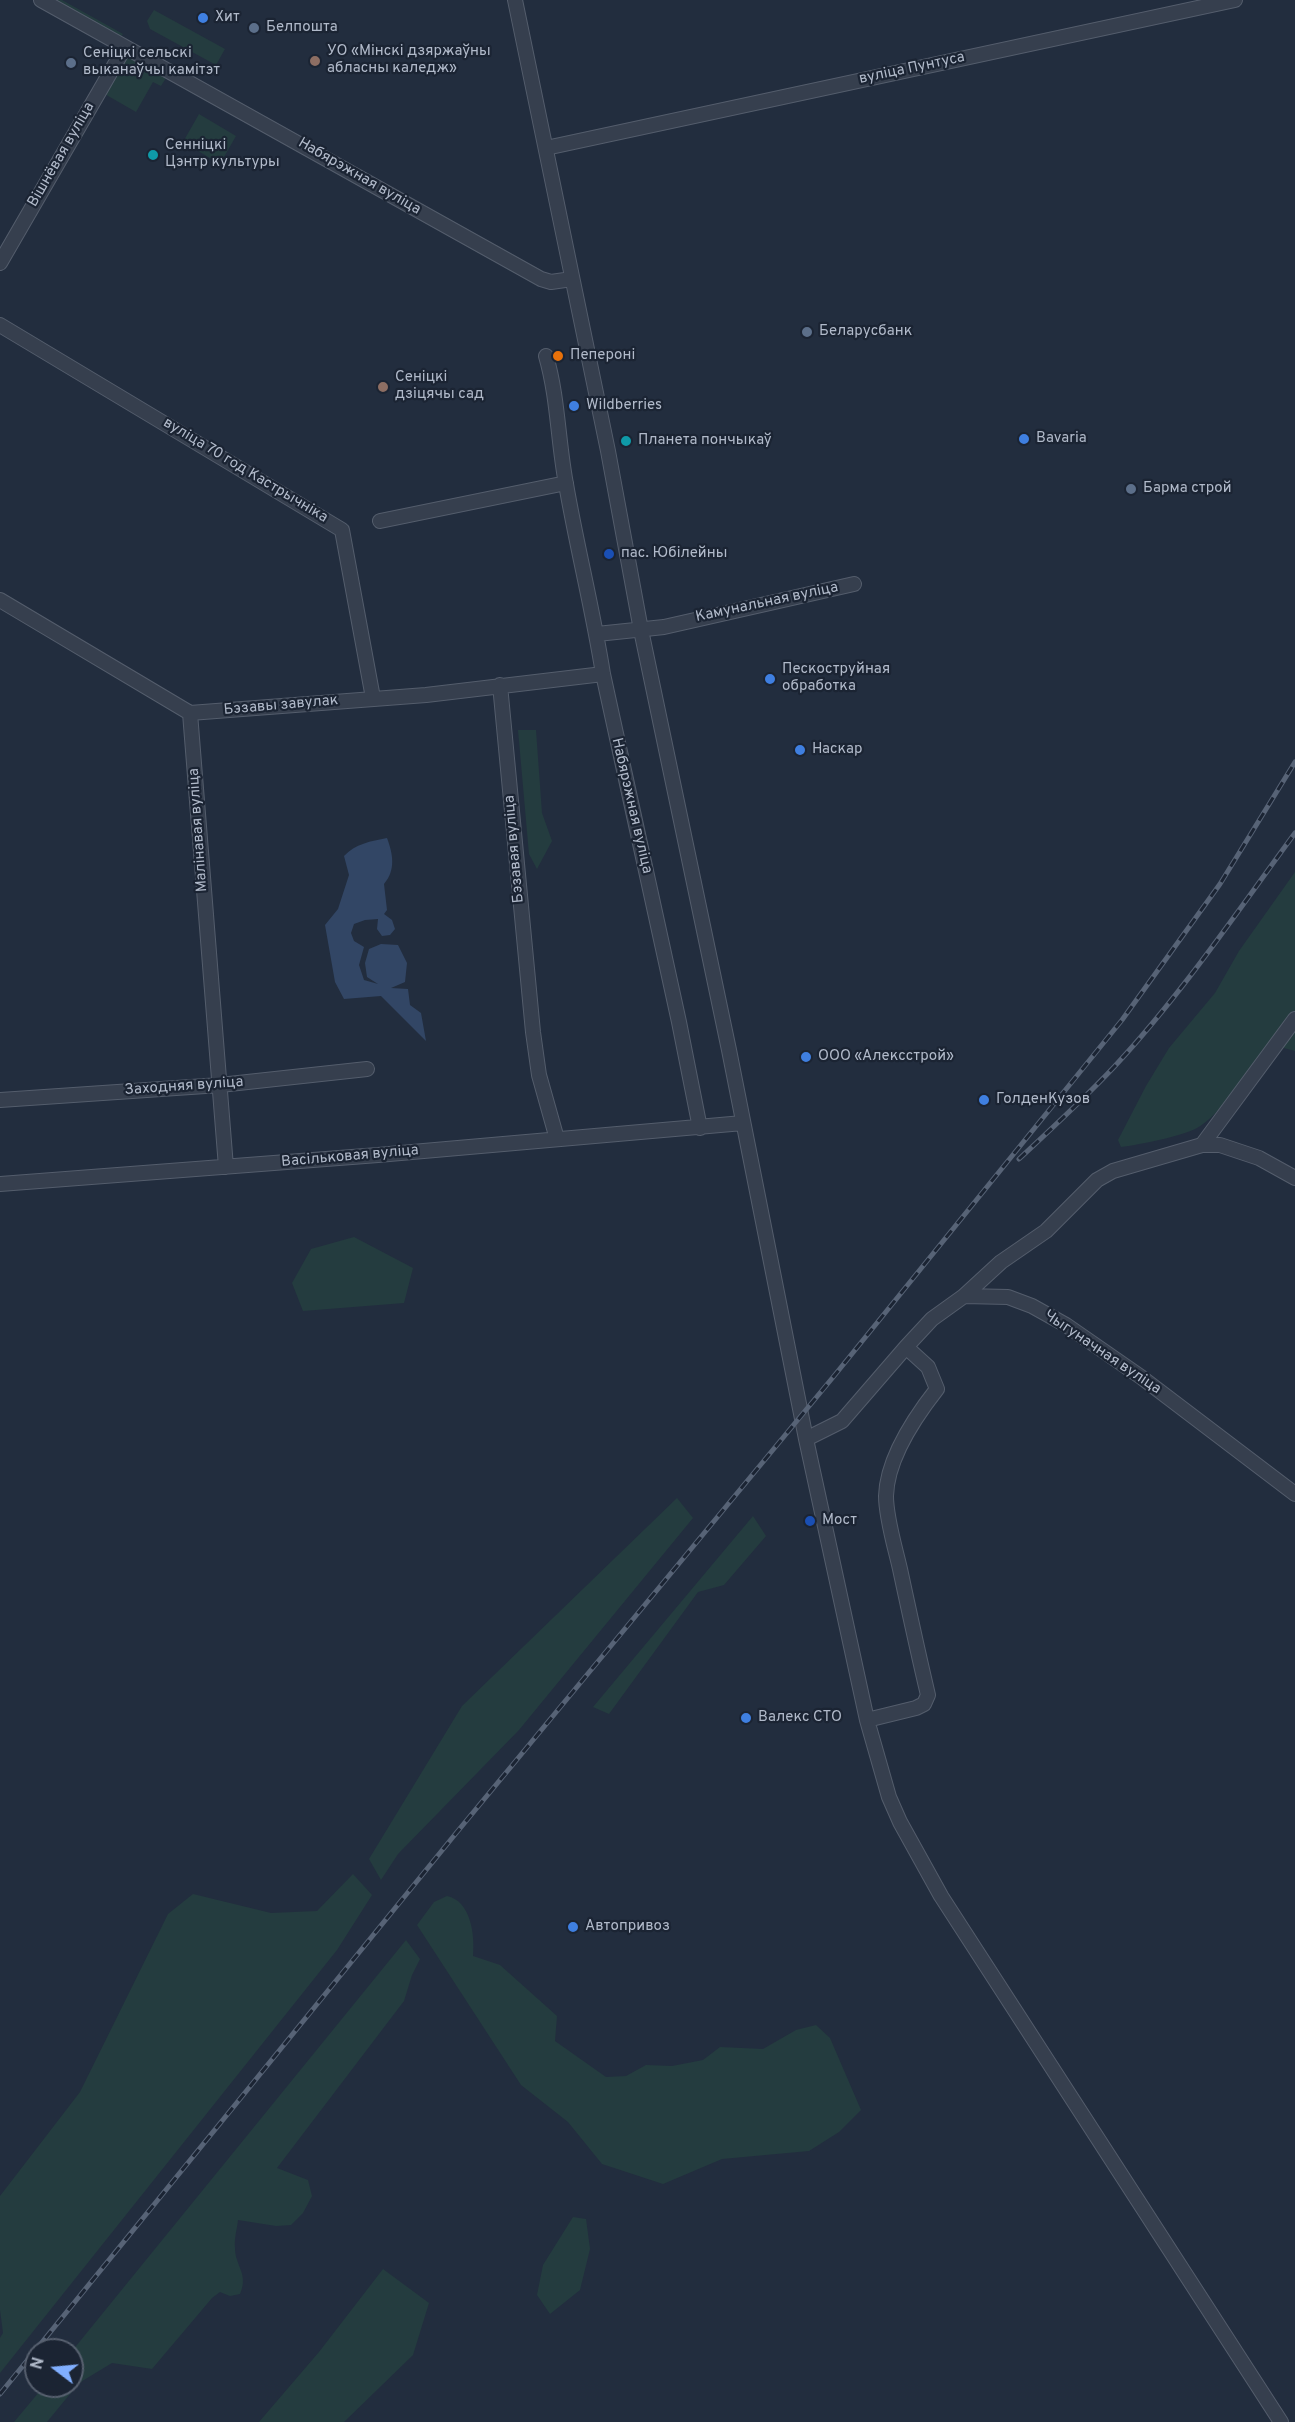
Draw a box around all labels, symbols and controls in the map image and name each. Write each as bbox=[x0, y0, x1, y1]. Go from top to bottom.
place label: Хит bbox=[215, 9, 240, 27]
marker: Хит bbox=[196, 11, 210, 25]
place label: Белпошта bbox=[266, 19, 338, 37]
marker: Белпошта bbox=[247, 21, 261, 35]
place label: УО «Мінскі дзяржаўны абласны каледж» bbox=[327, 43, 491, 78]
place label: Сеніцкі сельскі выканаўчы камітэт bbox=[83, 45, 220, 80]
street label: вуліца Пунтуса bbox=[857, 49, 967, 89]
marker: УО «Мінскі дзяржаўны абласны каледж» bbox=[308, 54, 322, 68]
marker: Сеніцкі сельскі выканаўчы камітэт bbox=[64, 56, 78, 70]
street label: Вішнёвая вуліца bbox=[25, 99, 99, 211]
street label: Набярэжная вуліца bbox=[294, 135, 424, 219]
place label: Сенніцкі Цэнтр культуры bbox=[165, 137, 280, 172]
marker: Сенніцкі Цэнтр культуры bbox=[146, 148, 160, 162]
place label: Беларусбанк bbox=[819, 323, 912, 341]
marker: Беларусбанк bbox=[800, 325, 814, 339]
place label: Пепероні bbox=[570, 347, 635, 365]
marker: Пепероні bbox=[551, 349, 565, 363]
place label: Сеніцкі дзіцячы сад bbox=[395, 369, 484, 404]
marker: Сеніцкі дзіцячы сад bbox=[376, 380, 390, 394]
place label: Wildberries bbox=[586, 397, 662, 415]
marker: Wildberries bbox=[567, 399, 581, 413]
street label: вуліца 70 год Кастрычніка bbox=[159, 415, 331, 527]
place label: Bavaria bbox=[1036, 430, 1087, 448]
place label: Планета пончыкаў bbox=[638, 432, 772, 450]
marker: Bavaria bbox=[1017, 432, 1031, 446]
marker: Планета пончыкаў bbox=[619, 434, 633, 448]
place label: Барма строй bbox=[1143, 480, 1232, 498]
marker: Барма строй bbox=[1124, 482, 1138, 496]
place label: пас. Юбілейны bbox=[621, 545, 727, 563]
marker: пас. Юбілейны bbox=[602, 547, 616, 561]
street label: Камунальная вуліца bbox=[694, 579, 840, 627]
place label: Пескоструйная обработка bbox=[782, 661, 890, 696]
marker: Пескоструйная обработка bbox=[763, 672, 777, 686]
street label: Бэзавы завулак bbox=[223, 692, 339, 720]
street label: Набярэжная вуліца bbox=[607, 736, 655, 876]
place label: Наскар bbox=[812, 741, 863, 759]
marker: Наскар bbox=[793, 743, 807, 757]
street label: Малінавая вуліца bbox=[186, 767, 212, 893]
street label: Бэзавая вуліца bbox=[501, 794, 529, 904]
place label: ООО «Алексстрой» bbox=[818, 1048, 954, 1066]
marker: ООО «Алексстрой» bbox=[799, 1050, 813, 1064]
street label: Заходняя вуліца bbox=[124, 1074, 244, 1100]
place label: ГолденКузов bbox=[996, 1091, 1090, 1109]
marker: ГолденКузов bbox=[977, 1093, 991, 1107]
street label: Васільковая вуліца bbox=[280, 1142, 420, 1172]
street label: Чыгуначная вуліца bbox=[1040, 1307, 1164, 1399]
place label: Мост bbox=[822, 1512, 857, 1530]
marker: Мост bbox=[803, 1514, 817, 1528]
place label: Валекс СТО bbox=[758, 1709, 842, 1727]
marker: Валекс СТО bbox=[739, 1711, 753, 1725]
place label: Автопривоз bbox=[585, 1918, 670, 1936]
marker: Автопривоз bbox=[566, 1920, 580, 1934]
north arrow bbox=[24, 2338, 84, 2398]
text: N bbox=[27, 2355, 50, 2372]

